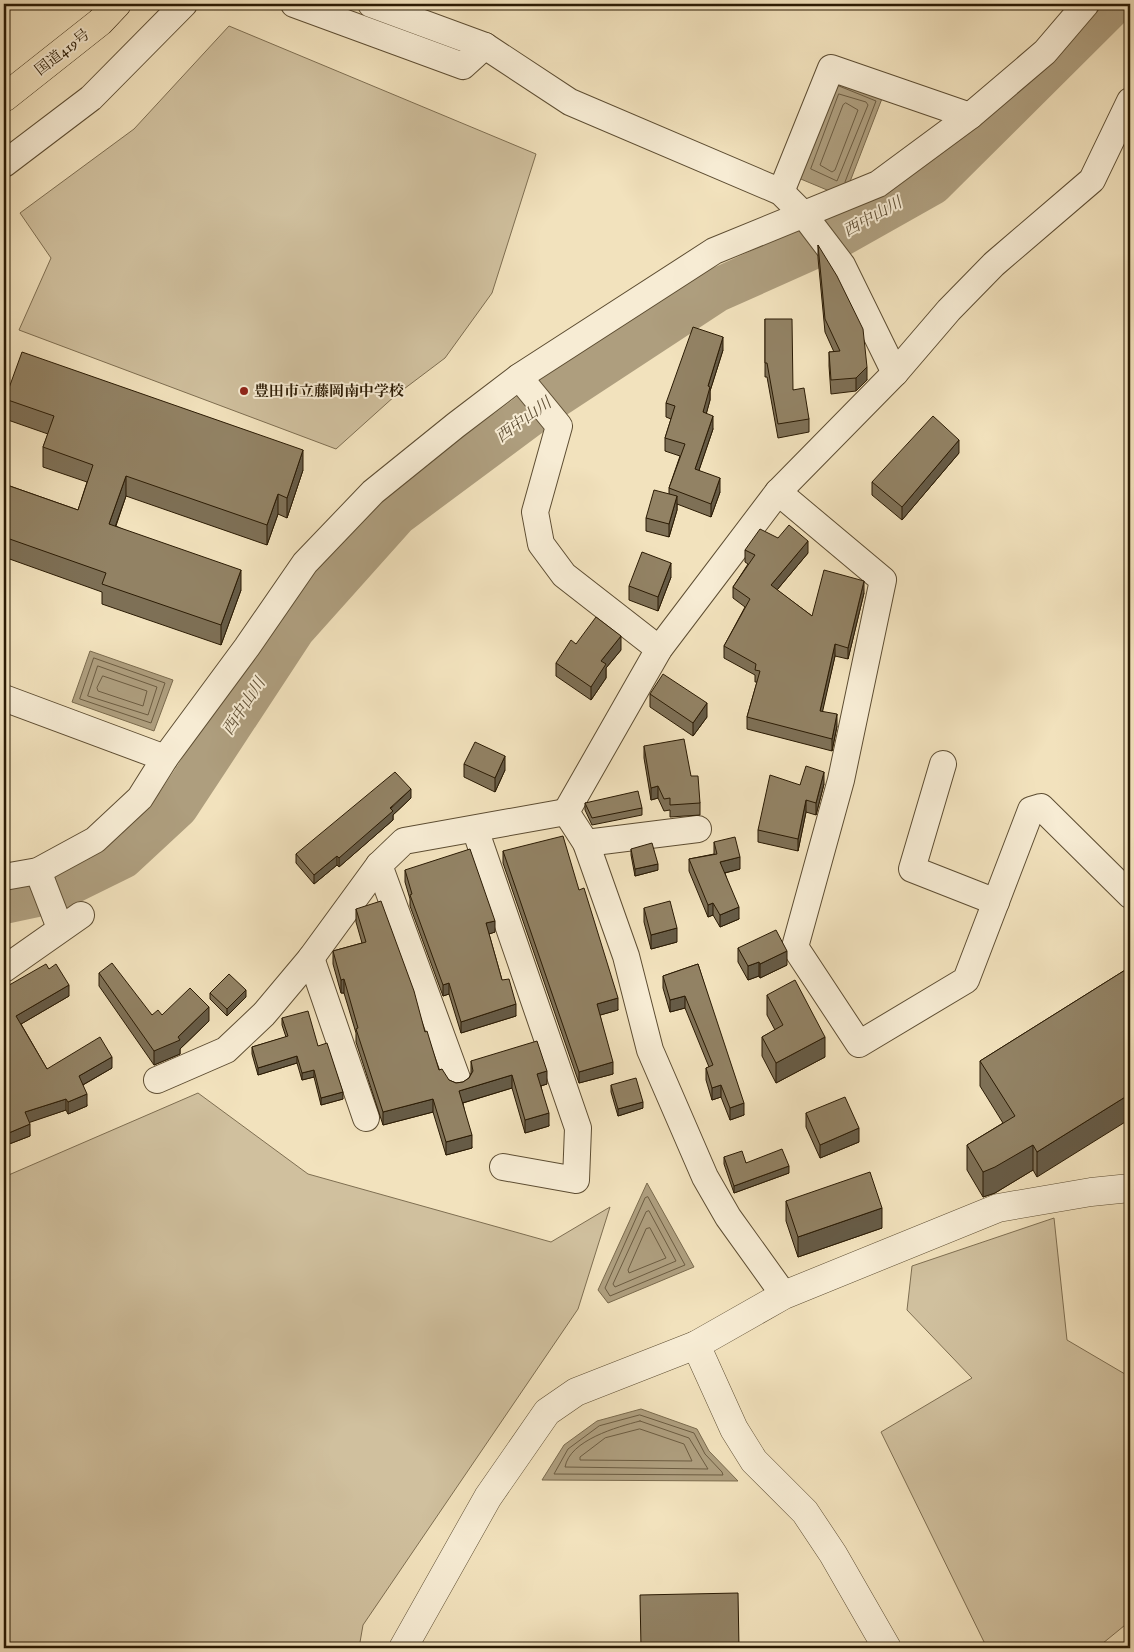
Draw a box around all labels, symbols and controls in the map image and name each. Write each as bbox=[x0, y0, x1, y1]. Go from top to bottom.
street label: 国道419号 bbox=[31, 25, 94, 80]
water label: 西中山川 bbox=[840, 193, 908, 242]
place label: 豊田市立藤岡南中学校 bbox=[254, 382, 404, 401]
marker: 豊田市立藤岡南中学校 bbox=[238, 385, 250, 397]
water label: 西中山川 bbox=[492, 393, 558, 448]
water label: 西中山川 bbox=[219, 673, 272, 739]

